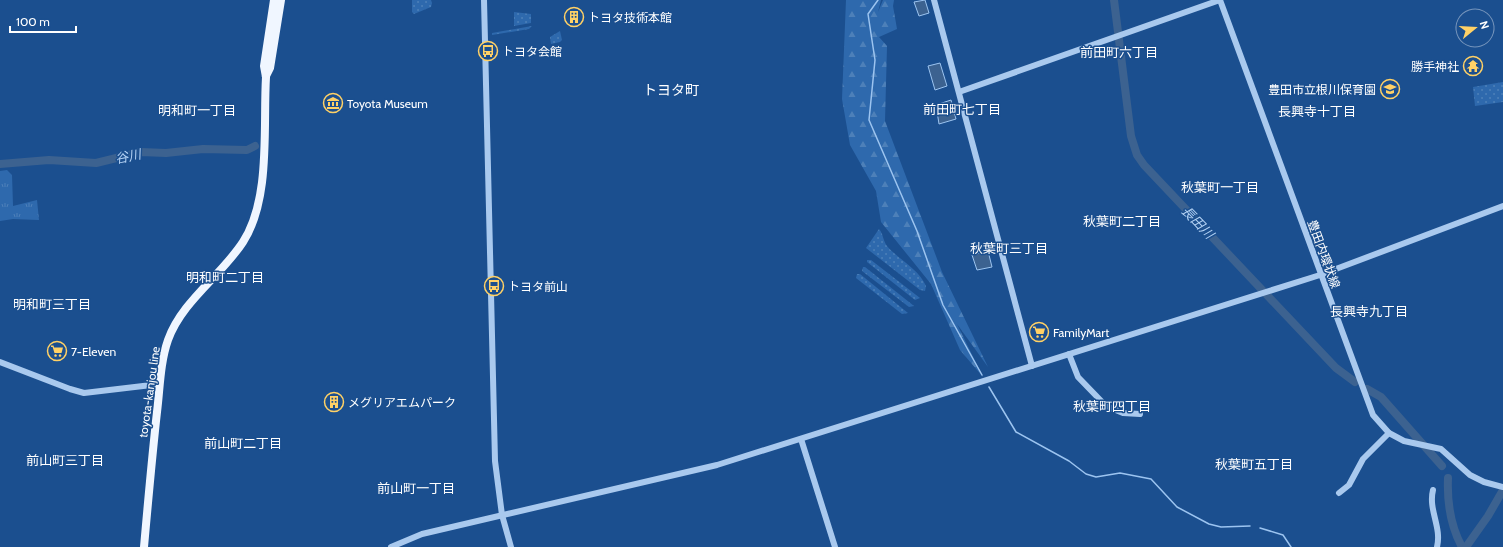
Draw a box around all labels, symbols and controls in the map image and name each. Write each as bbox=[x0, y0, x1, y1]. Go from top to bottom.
building icon: トヨタ技術本館 bbox=[563, 6, 585, 28]
scale bar bbox=[10, 8, 76, 34]
north arrow bbox=[1455, 8, 1495, 48]
place label: トヨタ技術本館 bbox=[588, 10, 672, 25]
text: 100 m bbox=[16, 14, 50, 29]
text: N bbox=[1477, 19, 1492, 31]
bus stop icon: トヨタ会館 bbox=[477, 40, 499, 62]
place label: トヨタ会館 bbox=[502, 44, 562, 59]
district label: 前田町六丁目 bbox=[1080, 44, 1158, 60]
temple icon: 勝手神社 bbox=[1462, 55, 1484, 77]
place label: 勝手神社 bbox=[1411, 59, 1459, 74]
school or university icon: 豊田市立根川保育園 bbox=[1379, 78, 1401, 100]
district label: トヨタ町 bbox=[643, 81, 699, 99]
place label: 豊田市立根川保育園 bbox=[1268, 82, 1376, 97]
museum icon: Toyota Museum bbox=[322, 92, 344, 114]
place label: Toyota Museum bbox=[347, 96, 428, 111]
district label: 前田町七丁目 bbox=[923, 101, 1001, 117]
district label: 明和町一丁目 bbox=[158, 102, 236, 118]
district label: 長興寺十丁目 bbox=[1278, 103, 1356, 119]
water label: 谷川 bbox=[114, 145, 144, 167]
district label: 秋葉町一丁目 bbox=[1181, 179, 1259, 195]
water label: 長田川 bbox=[1179, 202, 1219, 243]
district label: 秋葉町二丁目 bbox=[1083, 213, 1161, 229]
street label: 豊田内環状線 bbox=[1305, 218, 1343, 290]
district label: 秋葉町三丁目 bbox=[970, 240, 1048, 256]
district label: 明和町二丁目 bbox=[186, 269, 264, 285]
bus stop icon: トヨタ前山 bbox=[483, 275, 505, 297]
place label: トヨタ前山 bbox=[508, 279, 568, 294]
district label: 明和町三丁目 bbox=[13, 296, 91, 312]
district label: 長興寺九丁目 bbox=[1330, 303, 1408, 319]
supermarket icon: FamilyMart bbox=[1028, 321, 1050, 343]
place label: FamilyMart bbox=[1053, 325, 1109, 340]
supermarket icon: 7-Eleven bbox=[46, 340, 68, 362]
place label: 7-Eleven bbox=[71, 344, 116, 359]
street label: toyota-kanjou line bbox=[135, 345, 163, 439]
building icon: メグリアエムパーク bbox=[323, 391, 345, 413]
place label: メグリアエムパーク bbox=[348, 395, 456, 410]
district label: 秋葉町四丁目 bbox=[1073, 398, 1151, 414]
district label: 前山町二丁目 bbox=[204, 435, 282, 451]
district label: 前山町三丁目 bbox=[26, 452, 104, 468]
district label: 秋葉町五丁目 bbox=[1215, 456, 1293, 472]
district label: 前山町一丁目 bbox=[377, 480, 455, 496]

